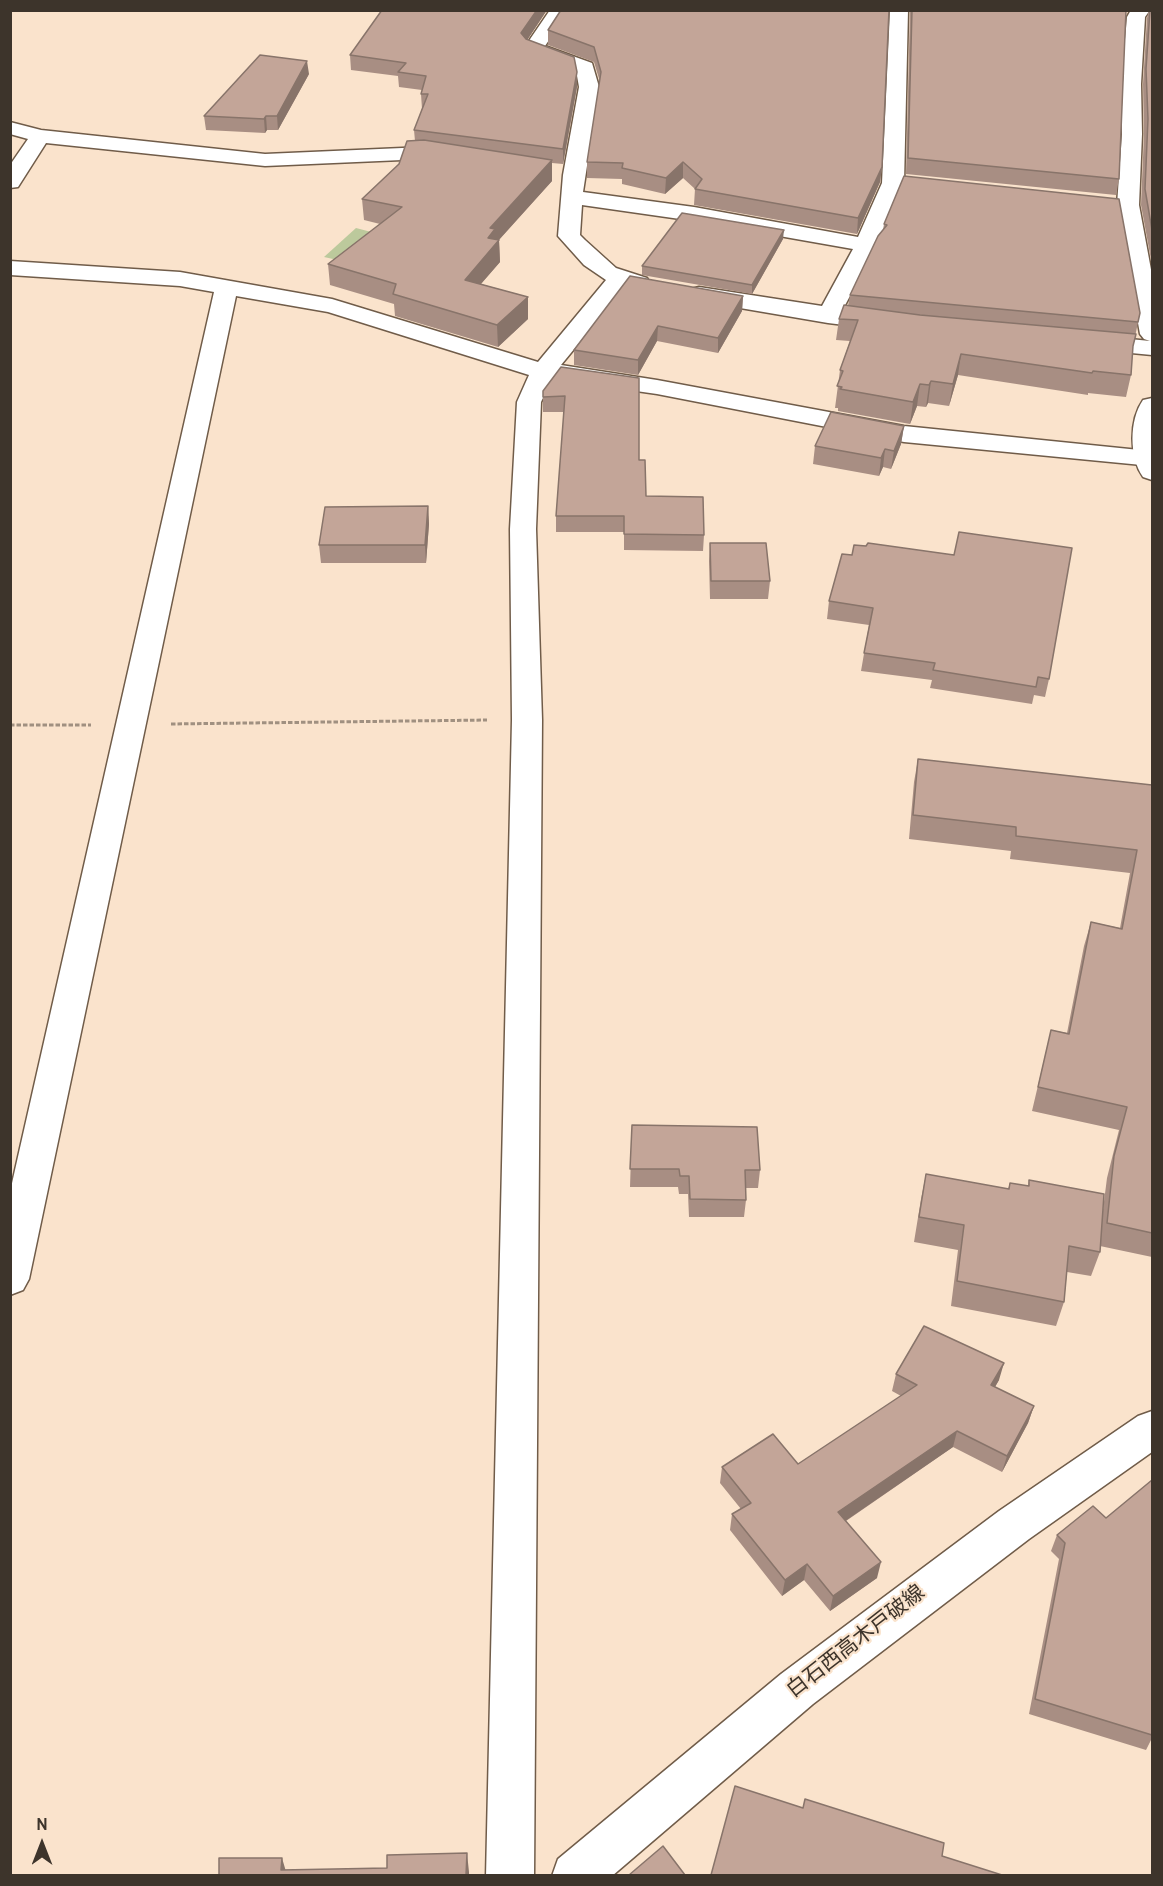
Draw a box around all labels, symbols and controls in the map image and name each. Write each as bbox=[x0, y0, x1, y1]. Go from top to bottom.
street label: 白石西高木戸破線 bbox=[783, 1581, 931, 1705]
north arrow bbox=[12, 1814, 72, 1874]
text: N bbox=[36, 1816, 48, 1836]

